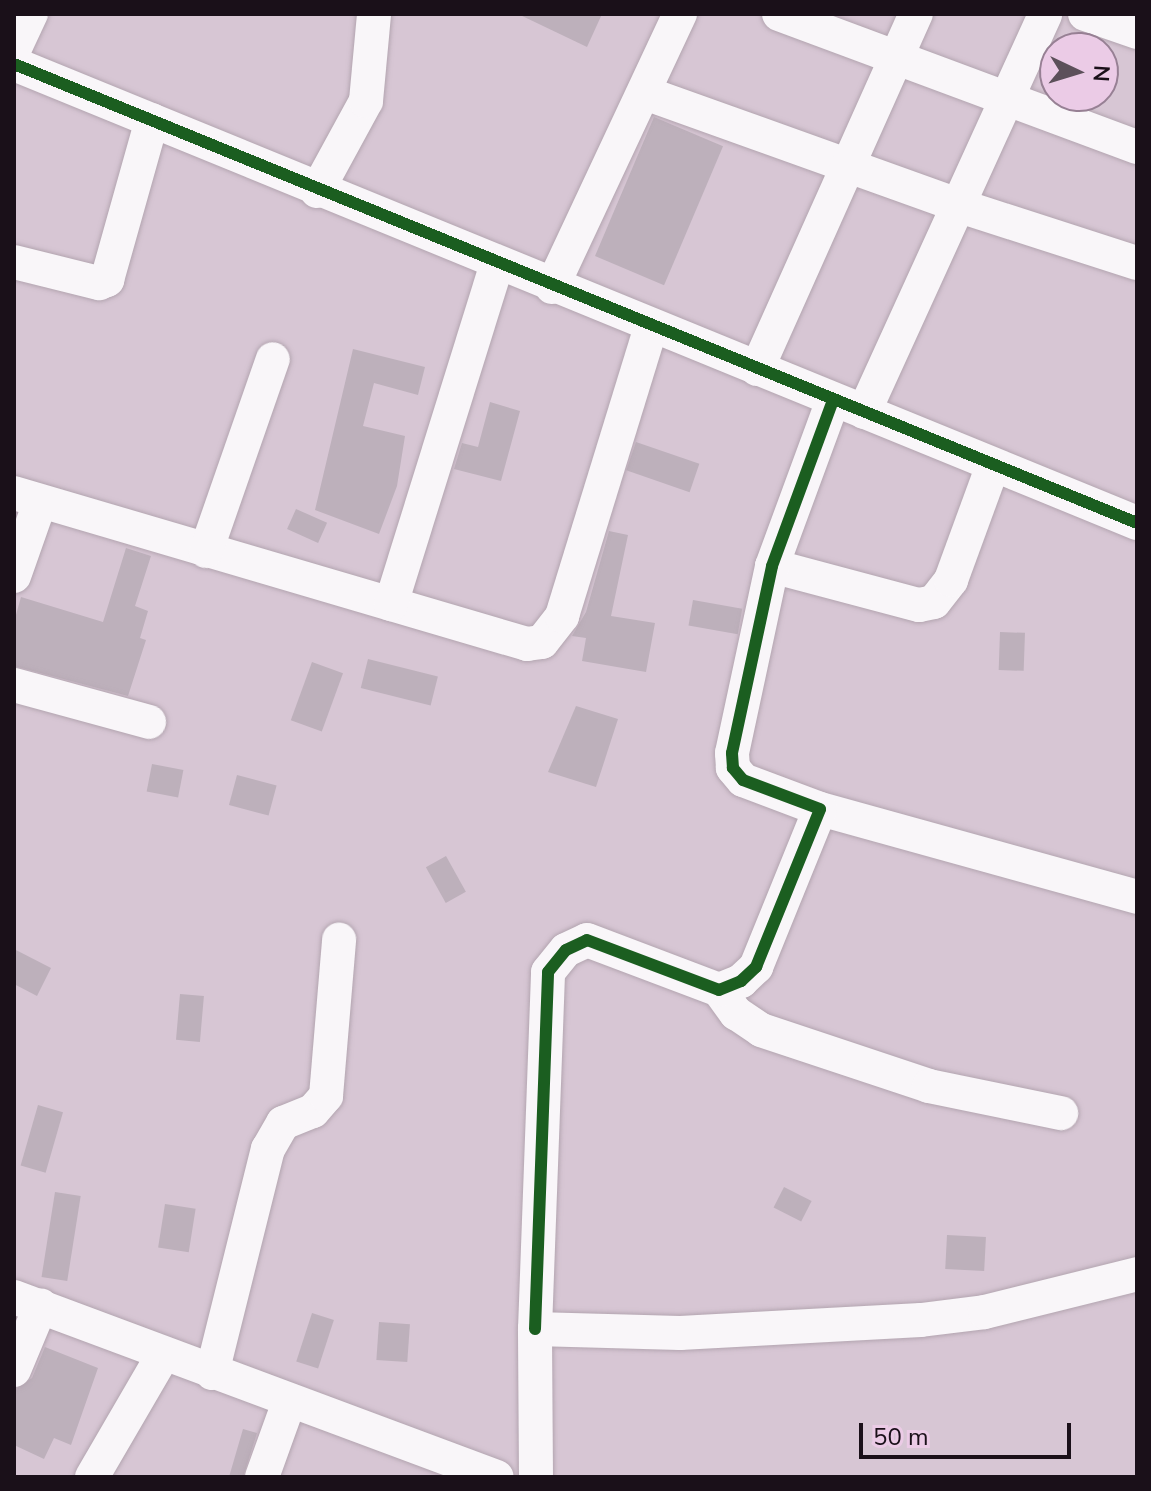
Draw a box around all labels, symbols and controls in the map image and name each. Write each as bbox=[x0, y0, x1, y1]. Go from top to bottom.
north arrow bbox=[1039, 32, 1119, 112]
text: N bbox=[1085, 64, 1116, 83]
scale bar bbox=[863, 1407, 1075, 1457]
text: 50 m bbox=[873, 1421, 929, 1453]

